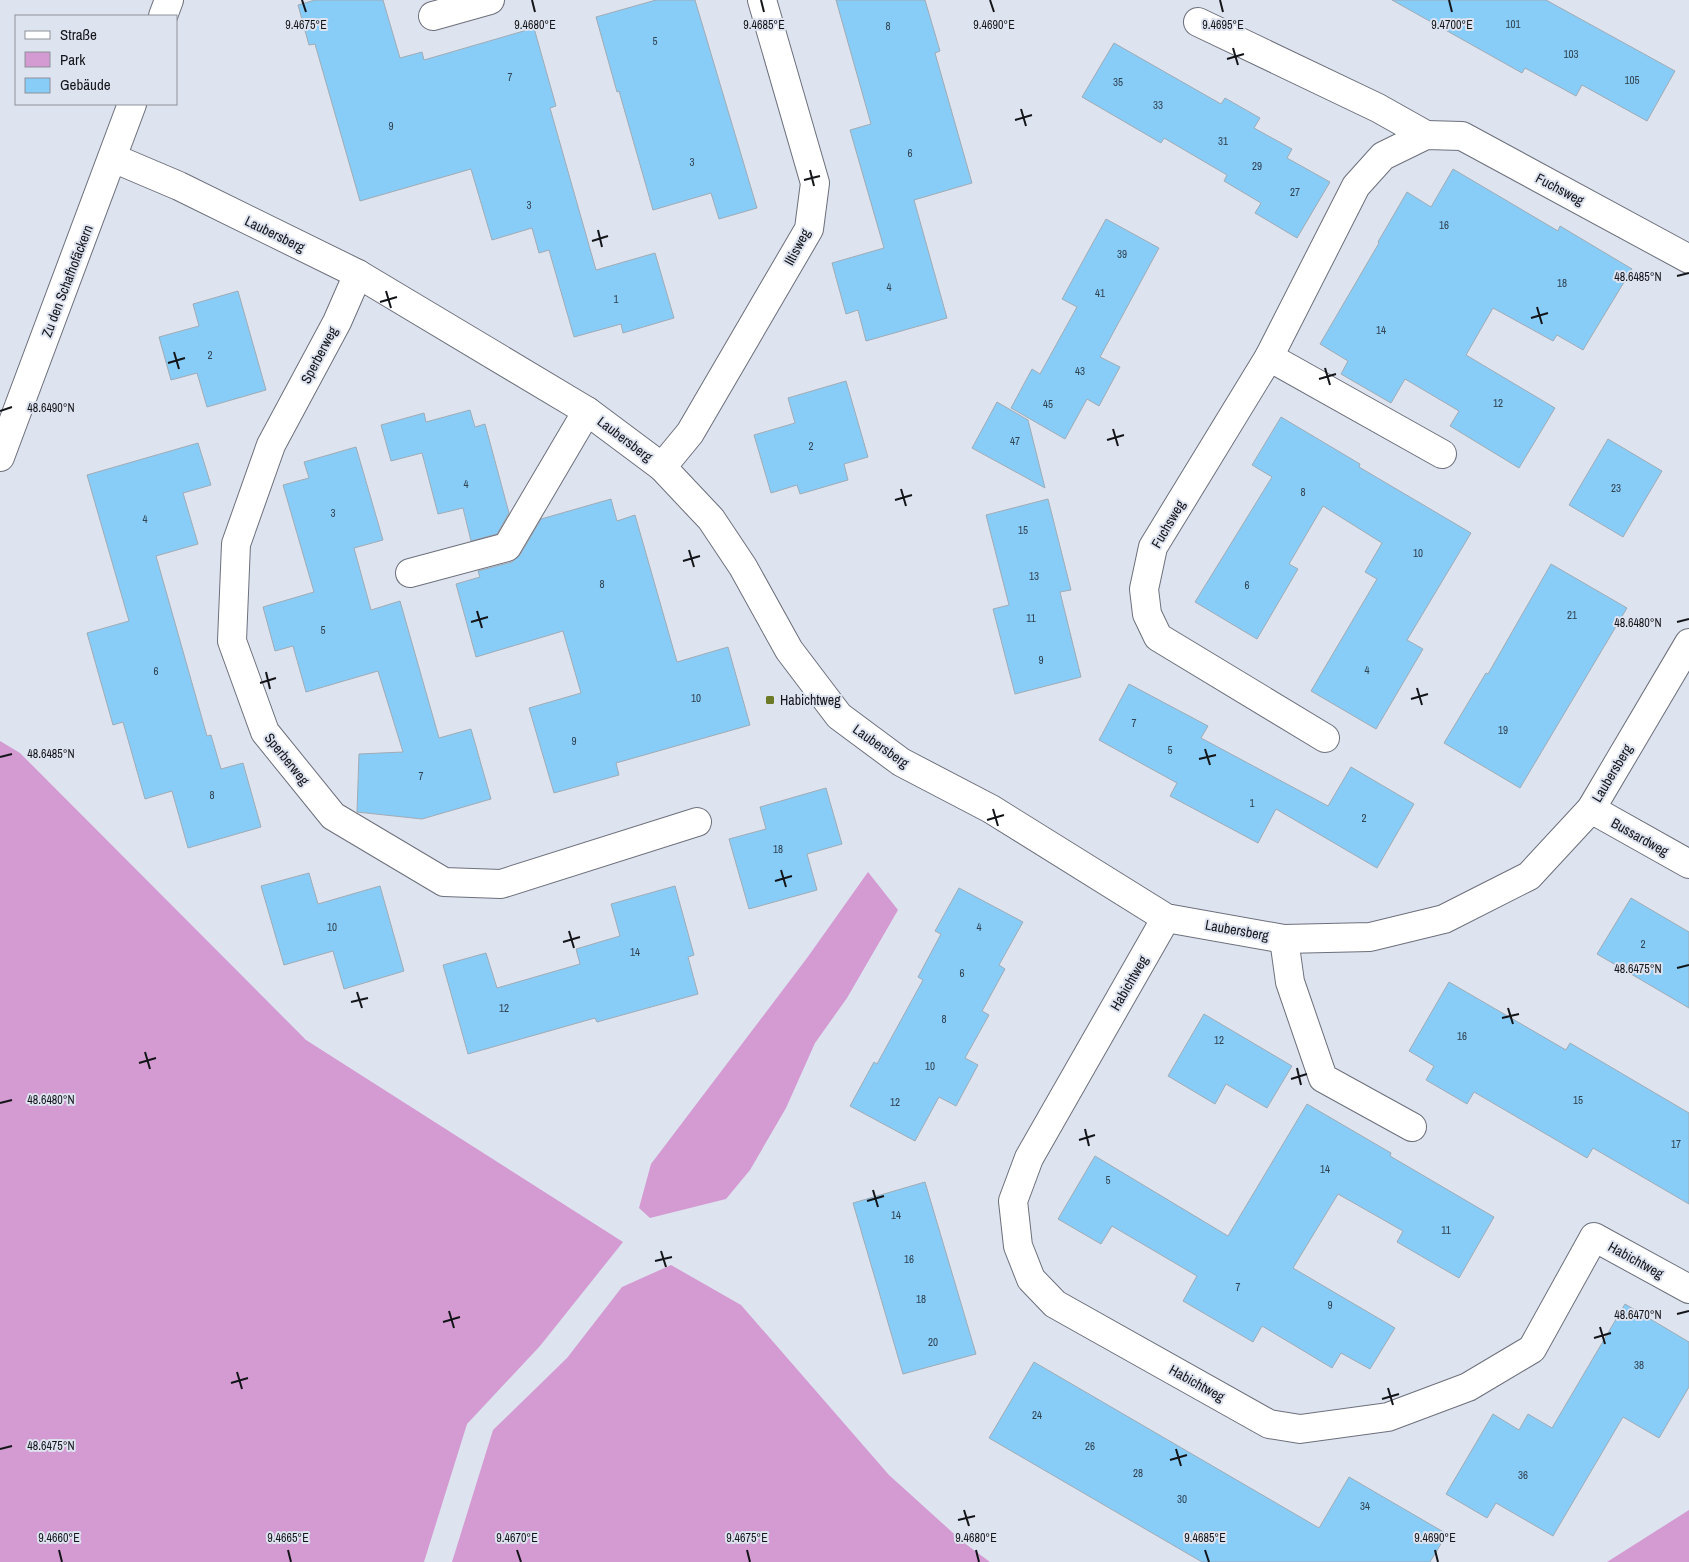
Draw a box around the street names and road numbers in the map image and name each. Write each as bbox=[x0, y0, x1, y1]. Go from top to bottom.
street label: Fuchsweg bbox=[1533, 169, 1588, 210]
street label: Laubersberg bbox=[242, 212, 308, 256]
street label: Zu den Schafhofäckern bbox=[37, 222, 97, 340]
street label: Iltisweg bbox=[780, 225, 814, 268]
street label: Sperberweg bbox=[297, 323, 342, 387]
street label: Laubersberg bbox=[594, 412, 657, 466]
street label: Fuchsweg bbox=[1147, 496, 1189, 551]
street label: Laubersberg bbox=[849, 720, 913, 772]
street label: Sperberweg bbox=[261, 729, 314, 789]
street label: Laubersberg bbox=[1588, 740, 1637, 805]
street label: Bussardweg bbox=[1608, 814, 1673, 860]
street label: Laubersberg bbox=[1204, 916, 1271, 945]
street label: Habichtweg bbox=[1106, 952, 1152, 1014]
street label: Habichtweg bbox=[1605, 1237, 1667, 1283]
street label: Habichtweg bbox=[1166, 1360, 1228, 1406]

